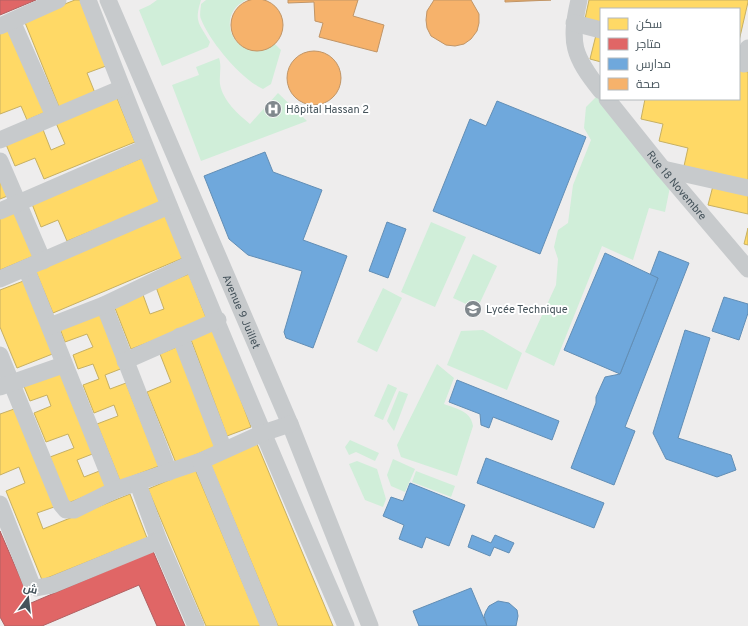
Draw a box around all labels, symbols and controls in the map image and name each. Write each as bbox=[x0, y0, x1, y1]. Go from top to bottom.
legend bbox=[600, 8, 740, 100]
text: سكن bbox=[636, 17, 662, 33]
text: متاجر bbox=[635, 37, 661, 53]
text: مدارس bbox=[636, 57, 671, 73]
text: صحة bbox=[636, 77, 660, 93]
hospital icon: Hôpital Hassan 2 bbox=[263, 99, 283, 119]
place label: Hôpital Hassan 2 bbox=[286, 103, 369, 117]
street label: Rue 18 Novembre bbox=[643, 148, 709, 223]
street label: Avenue 9 Juillet bbox=[219, 273, 263, 351]
school or university icon: Lycée Technique bbox=[463, 299, 483, 319]
place label: Lycée Technique bbox=[486, 303, 568, 317]
north arrow bbox=[8, 578, 48, 618]
text: ش bbox=[22, 581, 39, 598]

